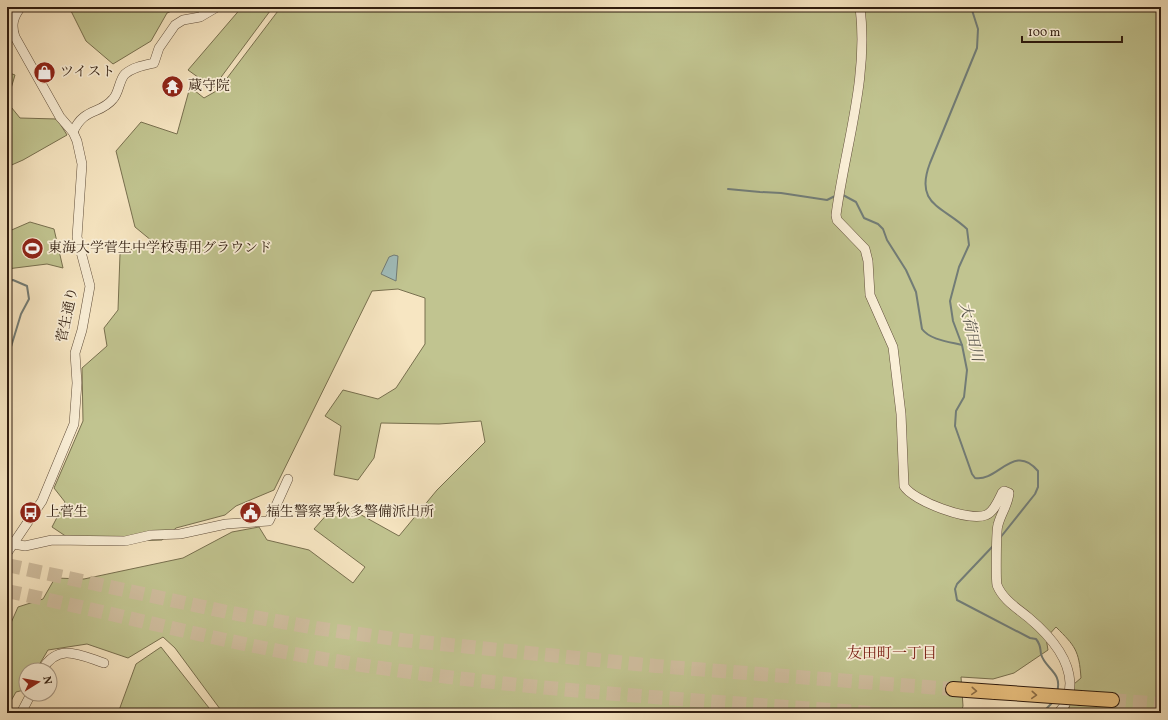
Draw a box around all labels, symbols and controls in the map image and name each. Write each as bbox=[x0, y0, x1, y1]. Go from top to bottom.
scale bar bbox=[1022, 18, 1122, 44]
text: 100 m bbox=[1028, 25, 1061, 41]
shop icon: ツイスト bbox=[31, 59, 57, 85]
place label: ツイスト bbox=[60, 63, 115, 82]
temple icon: 蔵守院 bbox=[160, 73, 186, 99]
place label: 蔵守院 bbox=[188, 77, 230, 96]
sports icon: 東海大学菅生中学校専用グラウンド bbox=[19, 235, 45, 261]
place label: 東海大学菅生中学校専用グラウンド bbox=[48, 239, 272, 258]
street label: 菅生通り bbox=[53, 286, 83, 344]
water label: 大荷田川 bbox=[953, 300, 987, 366]
bus stop icon: 上菅生 bbox=[17, 499, 43, 525]
public building icon: 福生警察署秋多警備派出所 bbox=[237, 499, 263, 525]
place label: 上菅生 bbox=[46, 503, 88, 522]
place label: 福生警察署秋多警備派出所 bbox=[266, 503, 434, 522]
district label: 友田町一丁目 bbox=[847, 644, 937, 665]
north arrow bbox=[18, 662, 58, 702]
text: N bbox=[38, 675, 54, 686]
one-way arrow bbox=[971, 686, 977, 695]
one-way arrow bbox=[1031, 690, 1037, 699]

